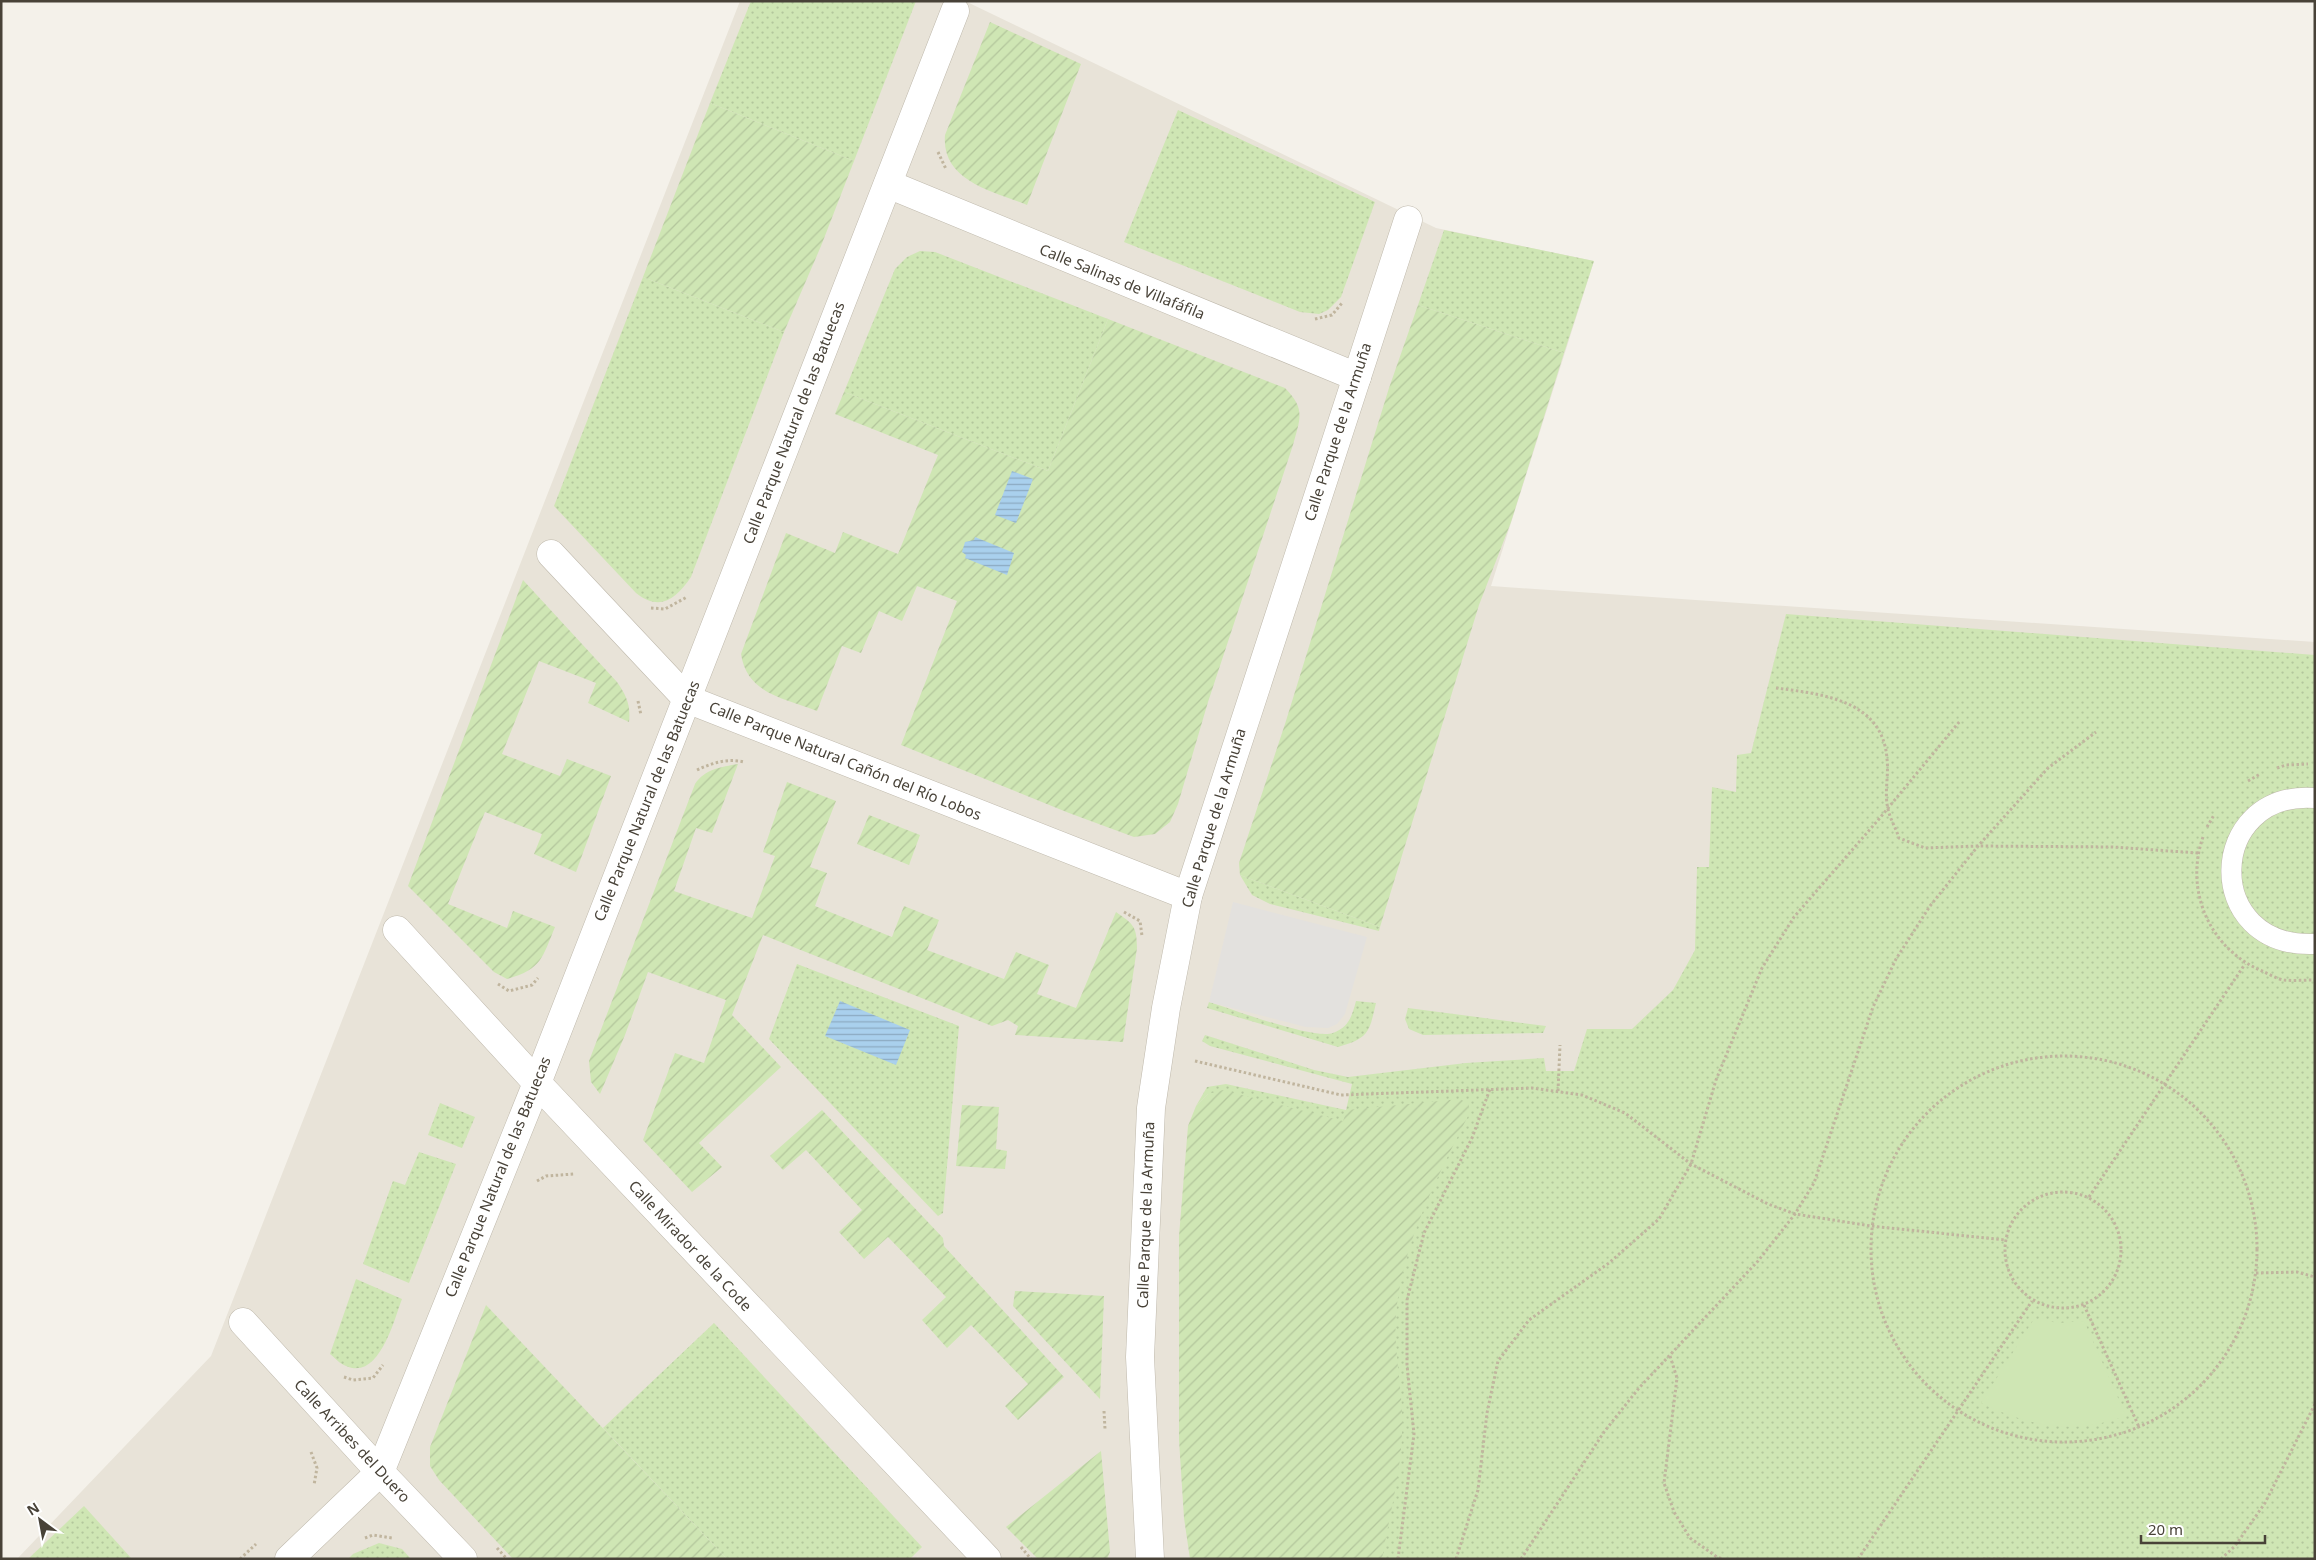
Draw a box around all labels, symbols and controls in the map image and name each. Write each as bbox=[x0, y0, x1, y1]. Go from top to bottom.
street label: Calle Salinas de Villafáfila bbox=[1037, 239, 1208, 323]
street label: Calle Parque Natural de las Batuecas bbox=[738, 299, 849, 547]
street label: Calle Parque de la Armuña bbox=[1299, 340, 1375, 524]
street label: Calle Parque Natural de las Batuecas bbox=[588, 677, 704, 924]
street label: Calle Parque Natural Cañón del Río Lobos bbox=[706, 696, 985, 824]
street label: Calle Parque de la Armuña bbox=[1176, 725, 1250, 910]
street label: Calle Parque Natural de las Batuecas bbox=[439, 1053, 555, 1300]
street label: Calle Parque de la Armuña bbox=[1132, 1121, 1158, 1309]
street label: Calle Mirador de la Code bbox=[625, 1176, 757, 1315]
street label: Calle Arribes del Duero bbox=[290, 1374, 415, 1506]
north arrow bbox=[15, 1495, 65, 1545]
text: N bbox=[23, 1497, 43, 1520]
scale bar bbox=[2141, 1512, 2265, 1544]
text: 20 m bbox=[2148, 1519, 2183, 1539]

